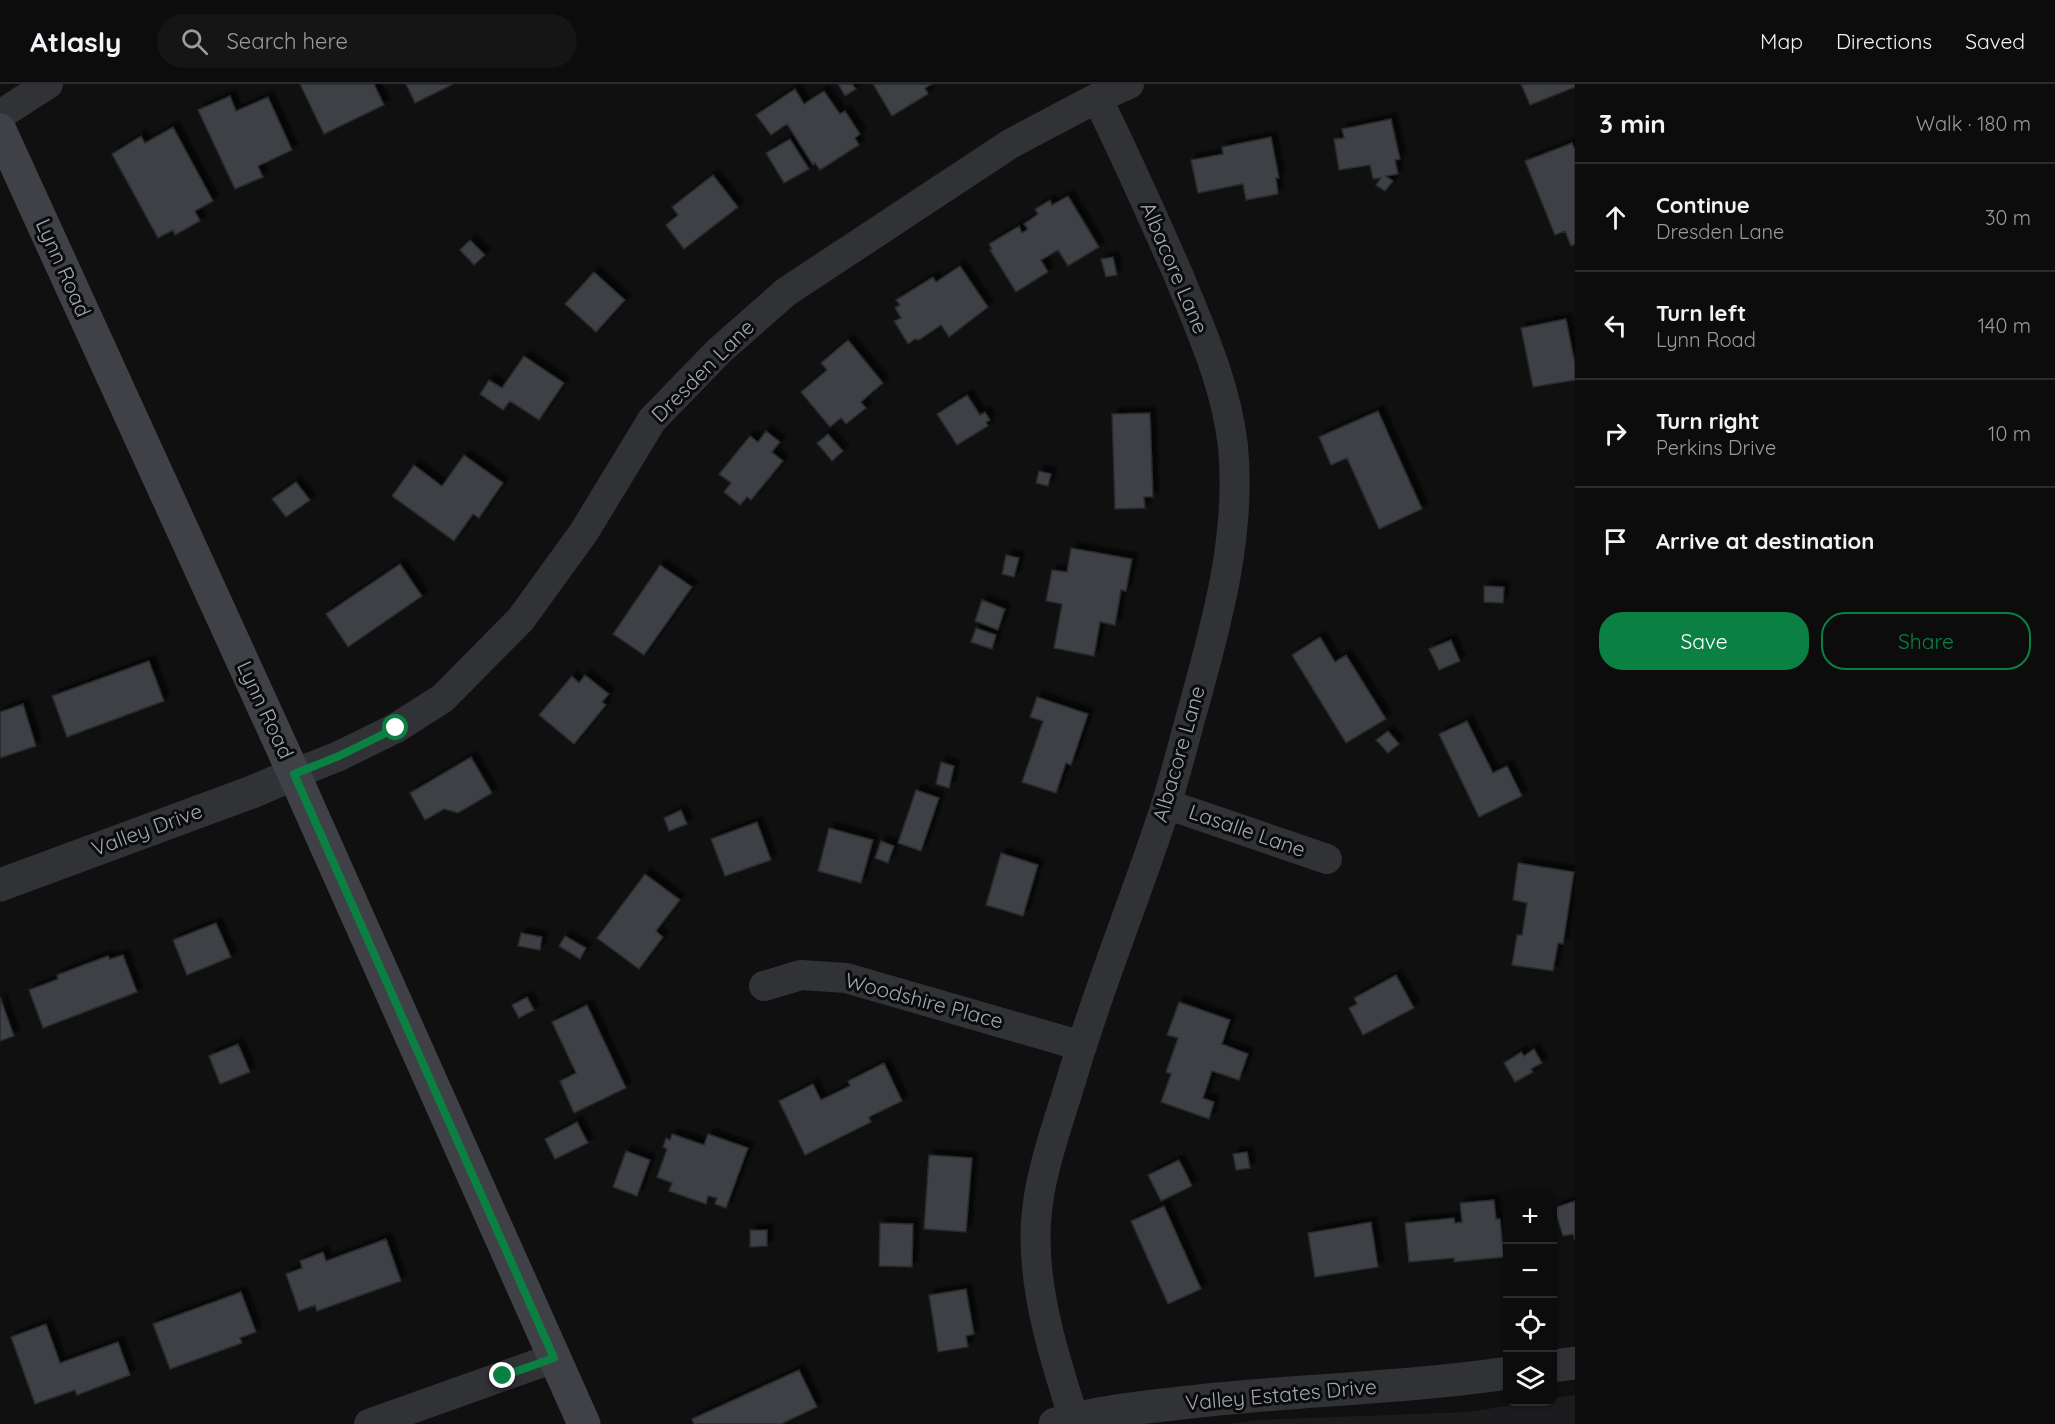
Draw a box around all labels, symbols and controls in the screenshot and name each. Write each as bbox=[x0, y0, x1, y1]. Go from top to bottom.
search box bbox=[157, 14, 577, 68]
text: Atlasly bbox=[30, 24, 121, 59]
icon: search bbox=[178, 25, 211, 58]
text: Search here bbox=[226, 27, 348, 55]
text: Map bbox=[1760, 28, 1803, 54]
text: Directions bbox=[1836, 28, 1932, 54]
text: Saved bbox=[1965, 28, 2025, 54]
text: 3 min bbox=[1599, 107, 1666, 140]
text: Walk · 180 m bbox=[1916, 111, 2031, 136]
text: Continue bbox=[1656, 191, 1750, 219]
street label: Albacore Lane bbox=[1135, 198, 1214, 337]
icon: ahead bbox=[1599, 201, 1632, 234]
text: 30 m bbox=[1985, 205, 2031, 230]
street label: Lynn Road bbox=[31, 214, 97, 321]
text: Dresden Lane bbox=[1656, 219, 1784, 244]
text: Turn left bbox=[1656, 299, 1746, 327]
icon: left bbox=[1599, 309, 1632, 342]
street label: Dresden Lane bbox=[645, 313, 759, 427]
text: 140 m bbox=[1978, 313, 2031, 338]
text: Lynn Road bbox=[1656, 327, 1756, 352]
text: Turn right bbox=[1656, 407, 1760, 435]
icon: right bbox=[1599, 417, 1632, 450]
text: 10 m bbox=[1988, 421, 2031, 446]
text: Perkins Drive bbox=[1656, 435, 1776, 460]
icon: arrive bbox=[1599, 525, 1632, 558]
text: Arrive at destination bbox=[1656, 527, 1874, 555]
button: Save bbox=[1599, 612, 1809, 670]
button: Share bbox=[1821, 612, 2031, 670]
street label: Lynn Road bbox=[232, 657, 300, 763]
street label: Albacore Lane bbox=[1146, 683, 1210, 825]
route start bbox=[382, 714, 408, 740]
street label: Valley Drive bbox=[88, 797, 206, 861]
street label: Lasalle Lane bbox=[1186, 798, 1309, 862]
street label: Woodshire Place bbox=[842, 966, 1006, 1034]
map controls bbox=[1503, 1190, 1557, 1406]
button: + bbox=[1503, 1190, 1557, 1244]
button: − bbox=[1503, 1244, 1557, 1298]
button: locate bbox=[1503, 1298, 1557, 1352]
button: layers bbox=[1503, 1352, 1557, 1406]
route end bbox=[489, 1362, 515, 1388]
street label: Valley Estates Drive bbox=[1184, 1373, 1378, 1415]

